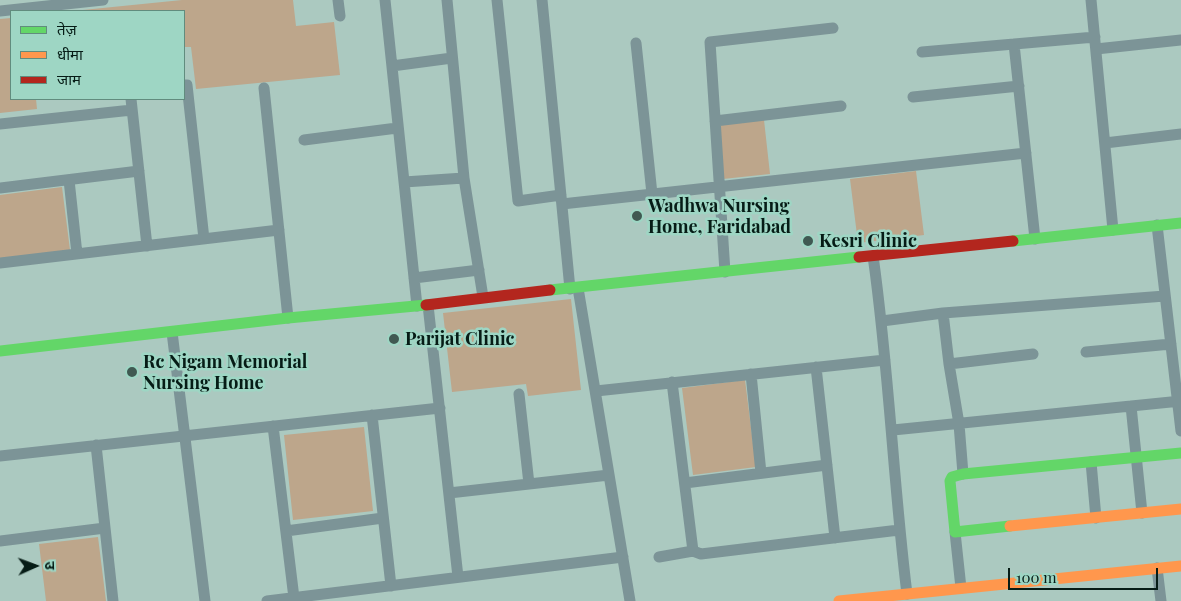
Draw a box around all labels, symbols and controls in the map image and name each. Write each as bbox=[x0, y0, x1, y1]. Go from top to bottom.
legend bbox=[10, 10, 185, 100]
text: तेज़ bbox=[57, 19, 77, 39]
text: धीमा bbox=[57, 44, 83, 64]
text: जाम bbox=[57, 69, 81, 89]
place label: Wadhwa Nursing Home, Faridabad bbox=[648, 195, 791, 238]
marker: Wadhwa Nursing Home, Faridabad bbox=[630, 209, 644, 223]
place label: Kesri Clinic bbox=[819, 230, 917, 252]
marker: Kesri Clinic bbox=[801, 234, 815, 248]
place label: Parijat Clinic bbox=[405, 328, 515, 350]
marker: Parijat Clinic bbox=[387, 332, 401, 346]
place label: Rc Nigam Memorial Nursing Home bbox=[143, 351, 307, 394]
marker: Rc Nigam Memorial Nursing Home bbox=[125, 365, 139, 379]
north arrow bbox=[10, 541, 60, 591]
scale bar bbox=[1011, 558, 1161, 590]
text: उ bbox=[41, 561, 60, 570]
text: 100 m bbox=[1016, 567, 1057, 587]

